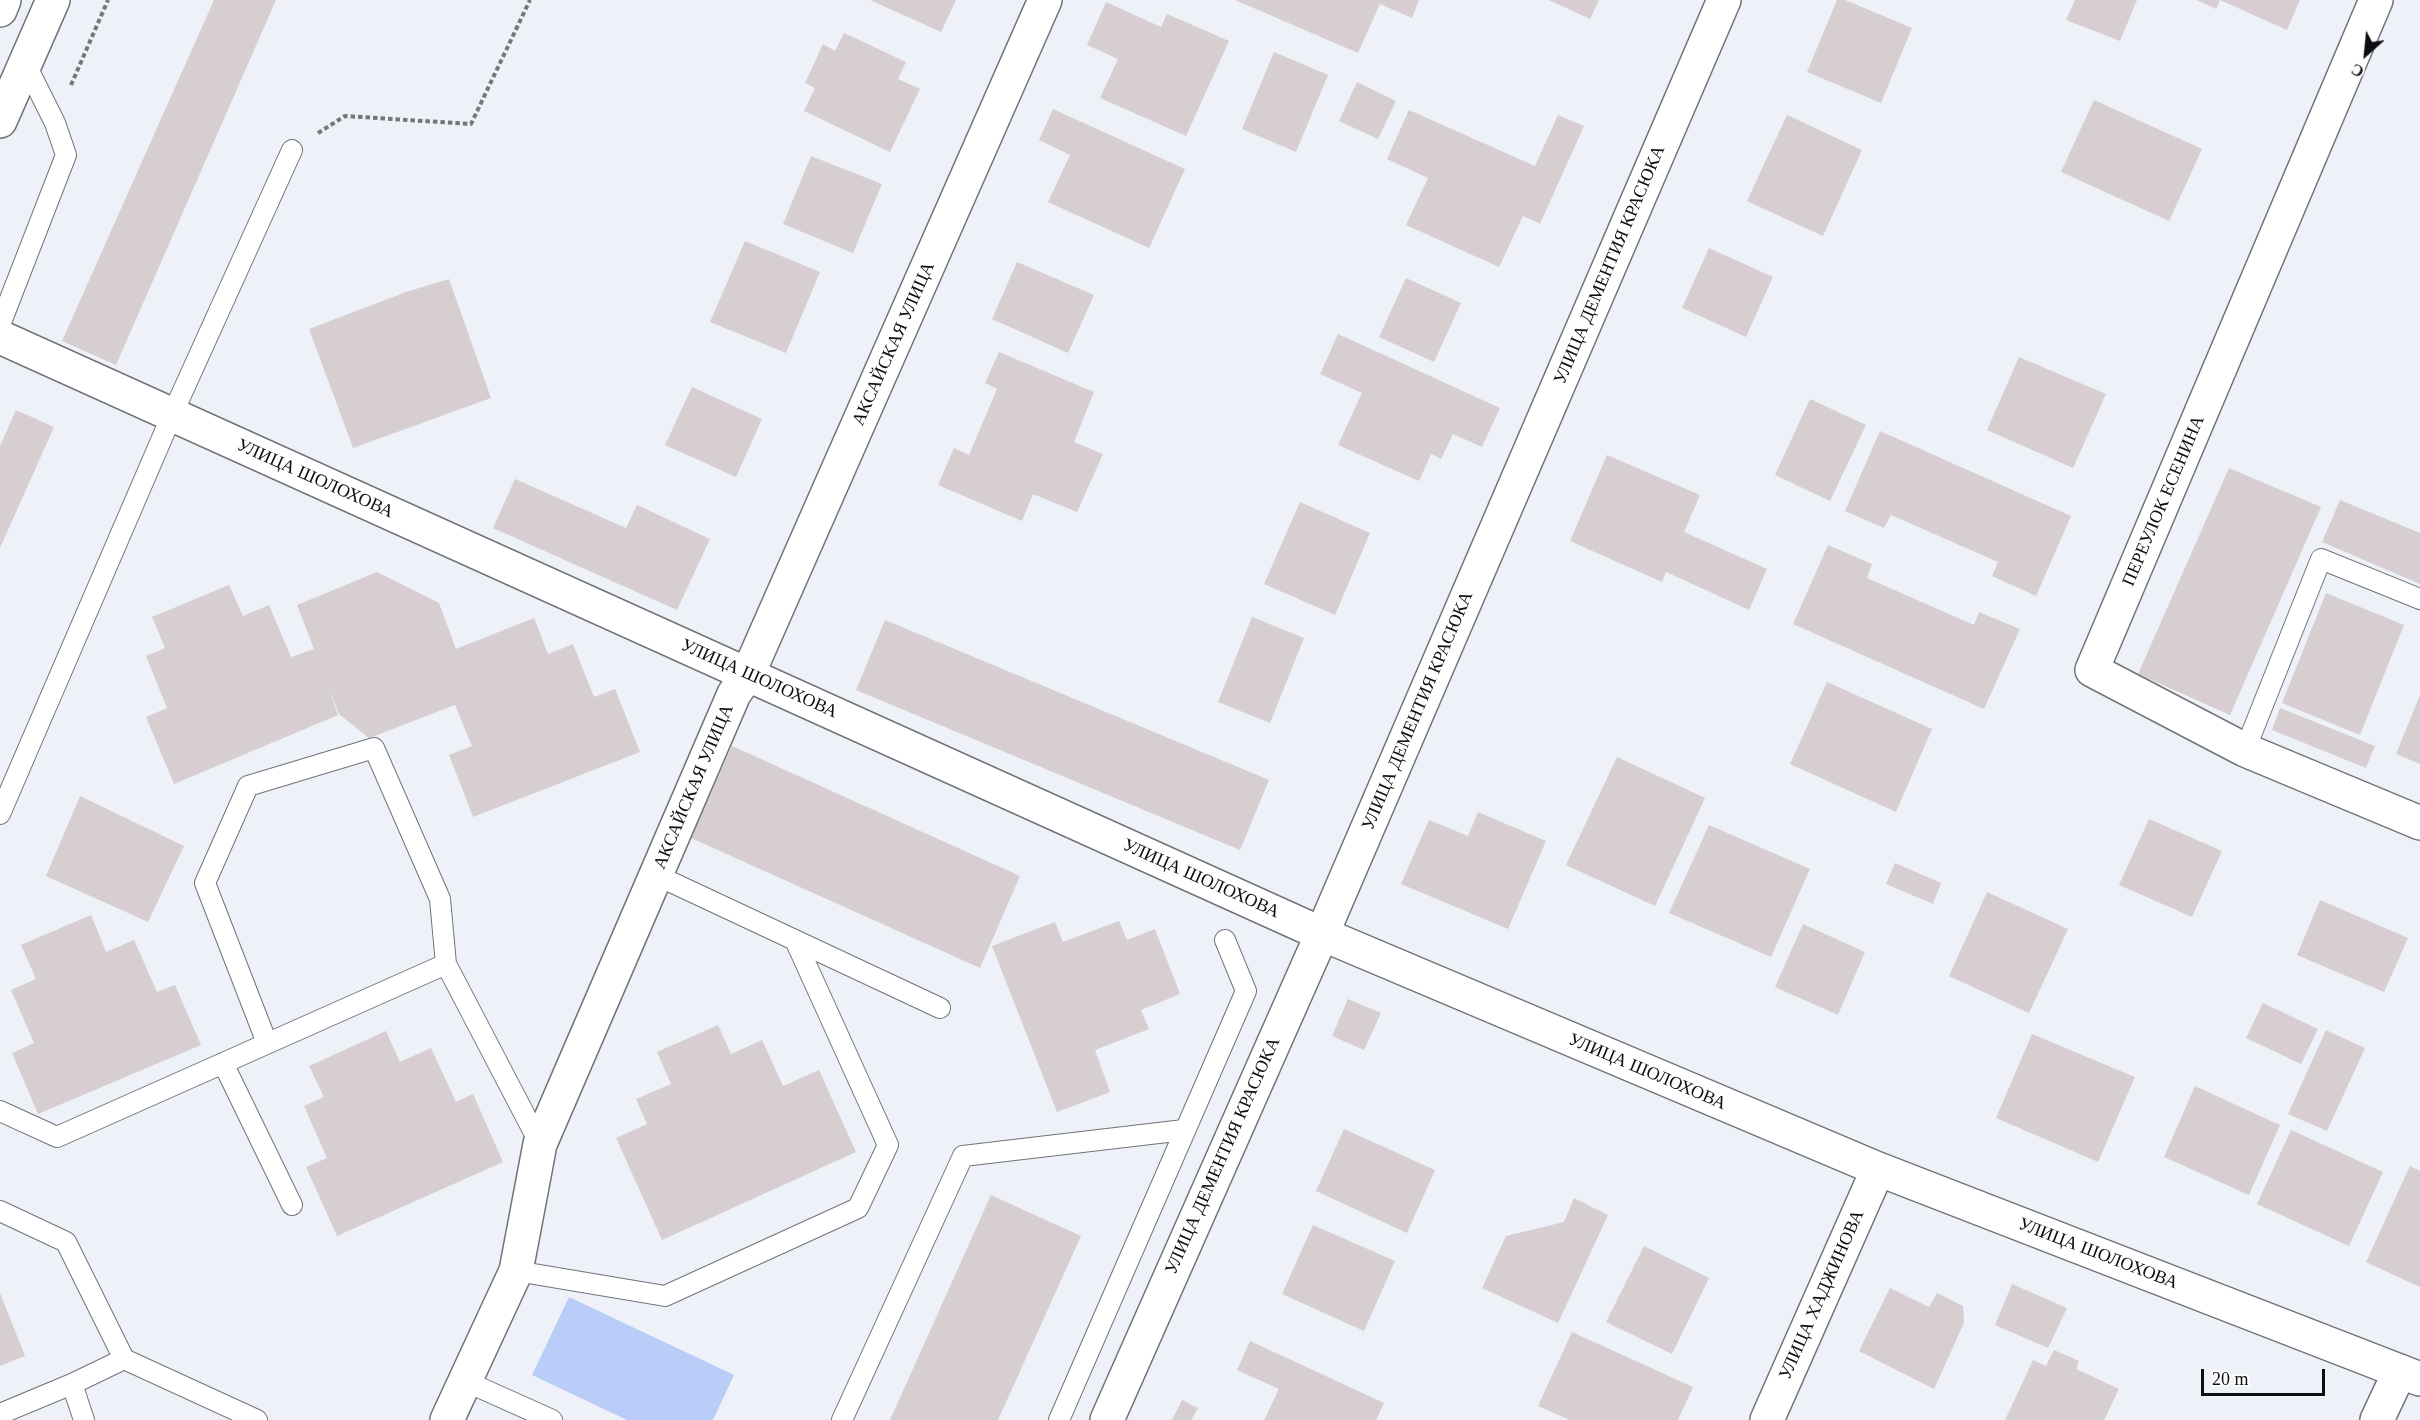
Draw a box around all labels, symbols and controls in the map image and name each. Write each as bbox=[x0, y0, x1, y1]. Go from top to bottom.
north arrow bbox=[2336, 24, 2396, 84]
text: С bbox=[2349, 60, 2367, 81]
street label: УЛИЦА ДЕМЕНТИЯ КРАСЮКА bbox=[1550, 142, 1670, 388]
street label: АКСАЙСКАЯ УЛИЦА bbox=[848, 259, 940, 429]
street label: ПЕРЕУЛОК ЕСЕНИНА bbox=[2118, 412, 2210, 590]
street label: УЛИЦА ШОЛОХОВА bbox=[233, 435, 397, 523]
street label: УЛИЦА ДЕМЕНТИЯ КРАСЮКА bbox=[1358, 588, 1478, 834]
street label: УЛИЦА ШОЛОХОВА bbox=[677, 635, 841, 723]
street label: АКСАЙСКАЯ УЛИЦА bbox=[649, 701, 739, 873]
street label: УЛИЦА ШОЛОХОВА bbox=[1119, 835, 1283, 923]
street label: УЛИЦА ШОЛОХОВА bbox=[1565, 1029, 1729, 1115]
street label: УЛИЦА ДЕМЕНТИЯ КРАСЮКА bbox=[1161, 1034, 1285, 1278]
street label: УЛИЦА ХАДЖИНОВА bbox=[1775, 1207, 1869, 1383]
street label: УЛИЦА ШОЛОХОВА bbox=[2015, 1214, 2181, 1294]
scale bar bbox=[2204, 1357, 2328, 1395]
text: 20 m bbox=[2212, 1369, 2249, 1389]

